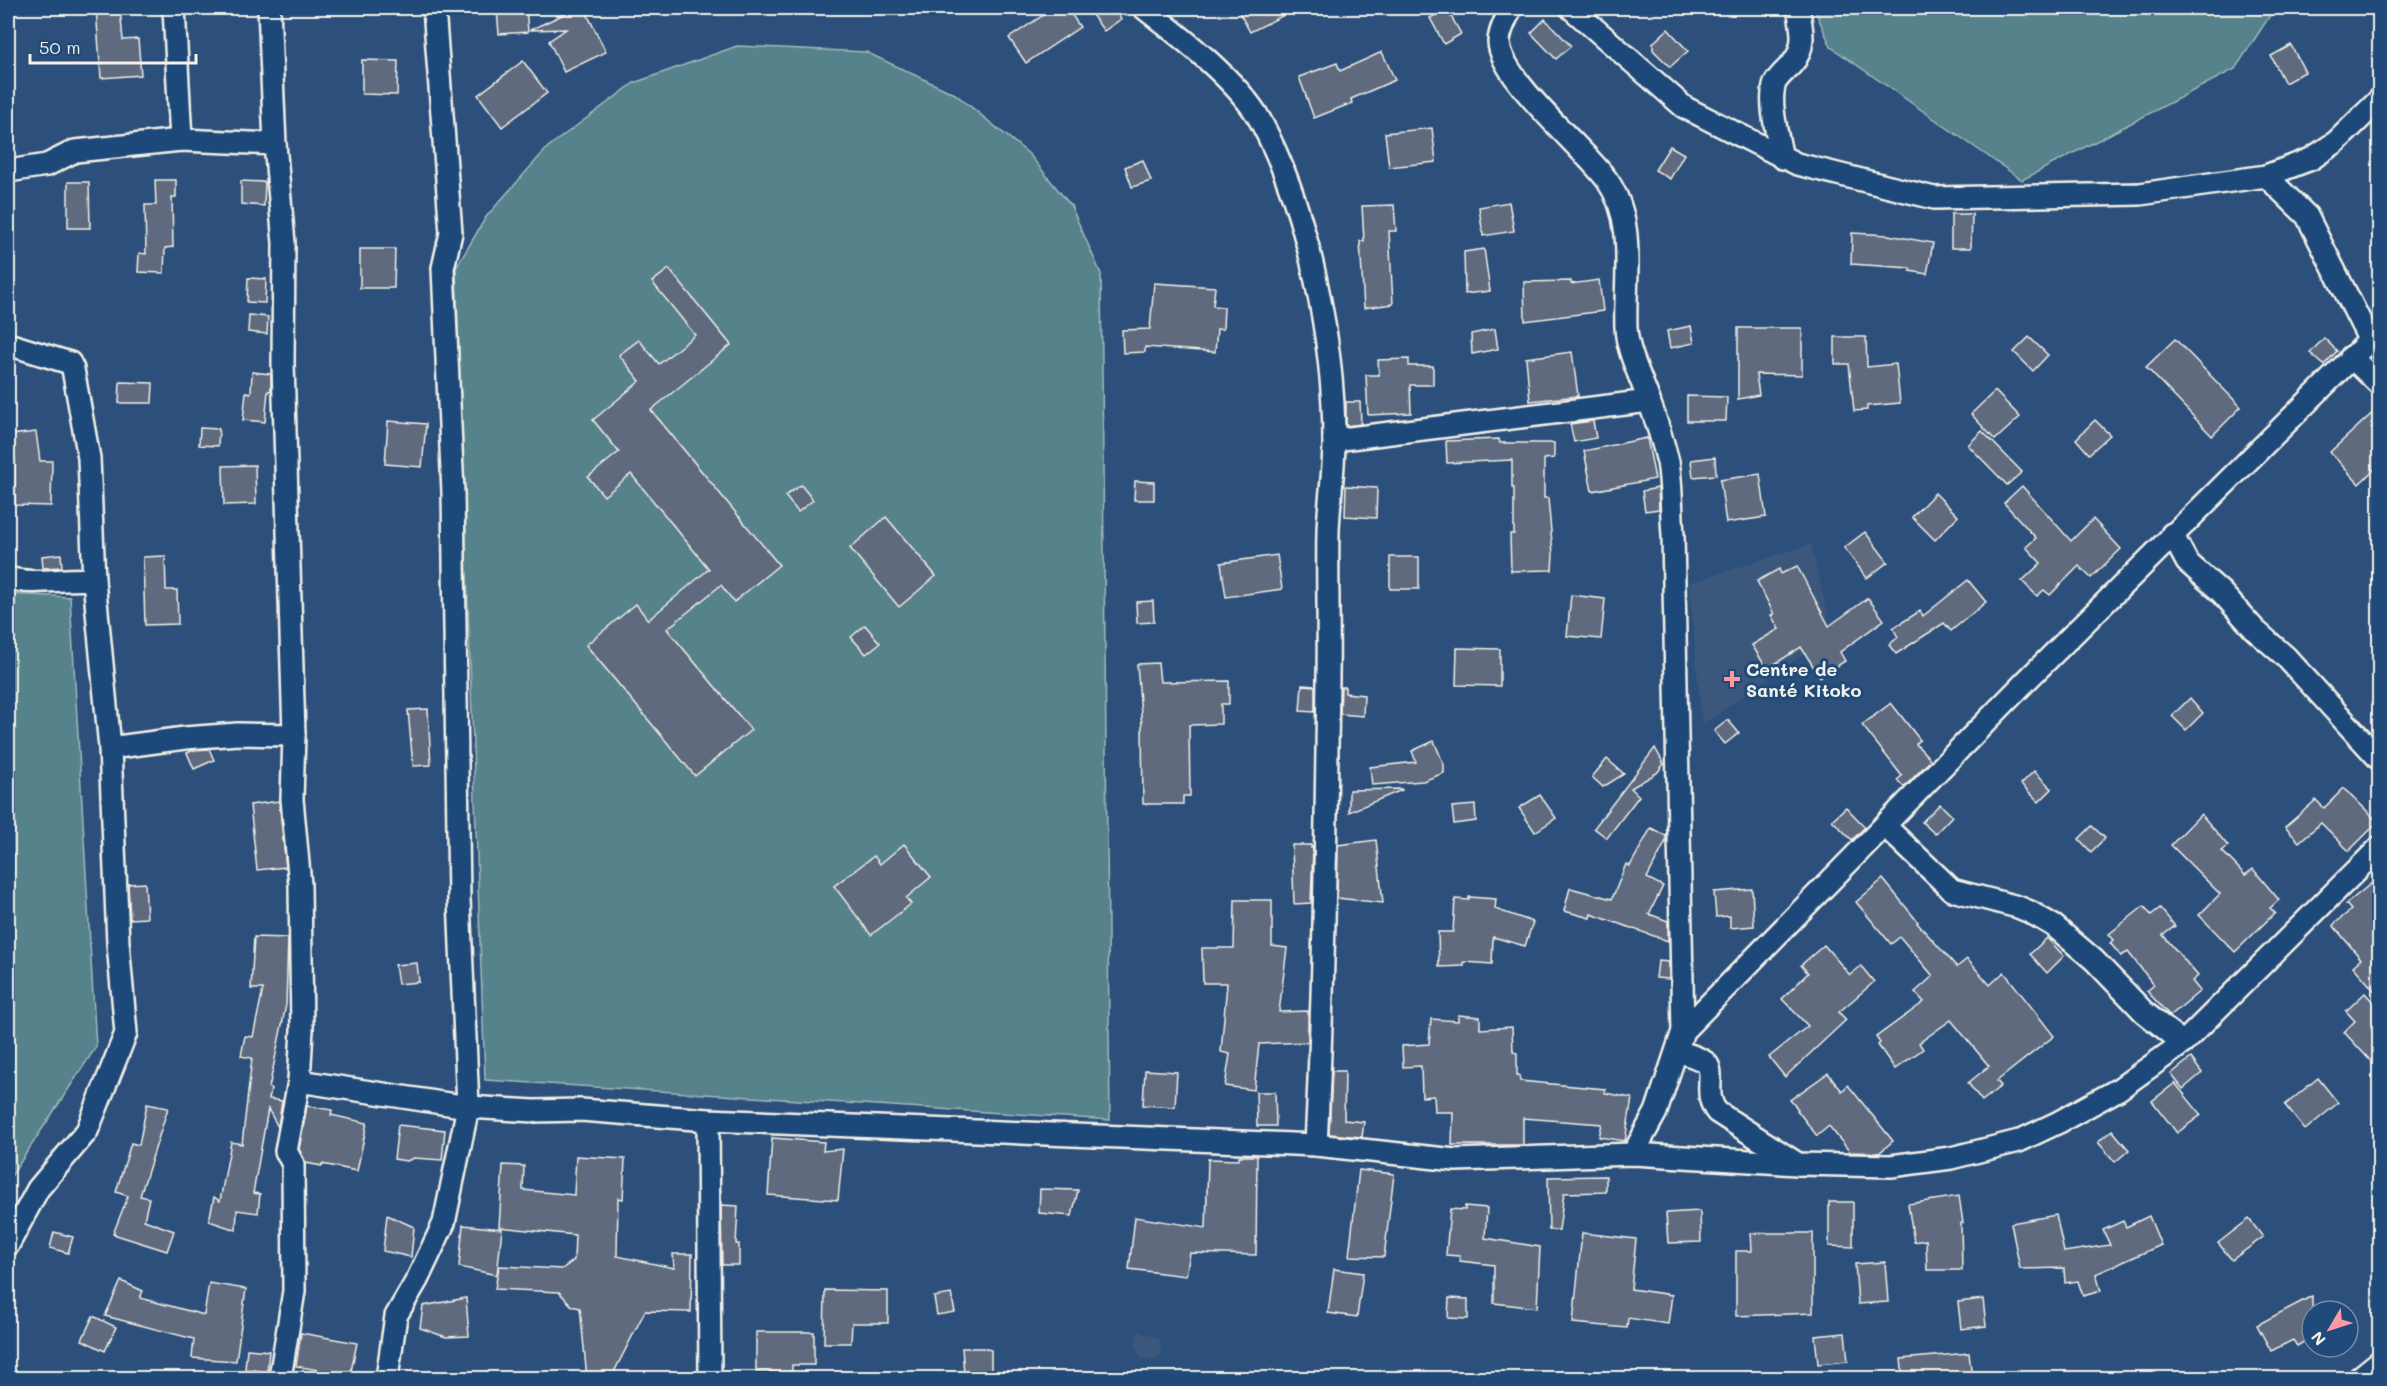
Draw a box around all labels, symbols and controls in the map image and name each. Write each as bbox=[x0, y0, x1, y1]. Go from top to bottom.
scale bar bbox=[30, 27, 196, 65]
text: 50 m bbox=[39, 35, 81, 59]
place label: Centre de Santé Kitoko bbox=[1746, 657, 1861, 702]
marker: Centre de Santé Kitoko bbox=[1723, 670, 1741, 688]
north arrow bbox=[2300, 1299, 2360, 1359]
text: N bbox=[2306, 1327, 2330, 1350]

